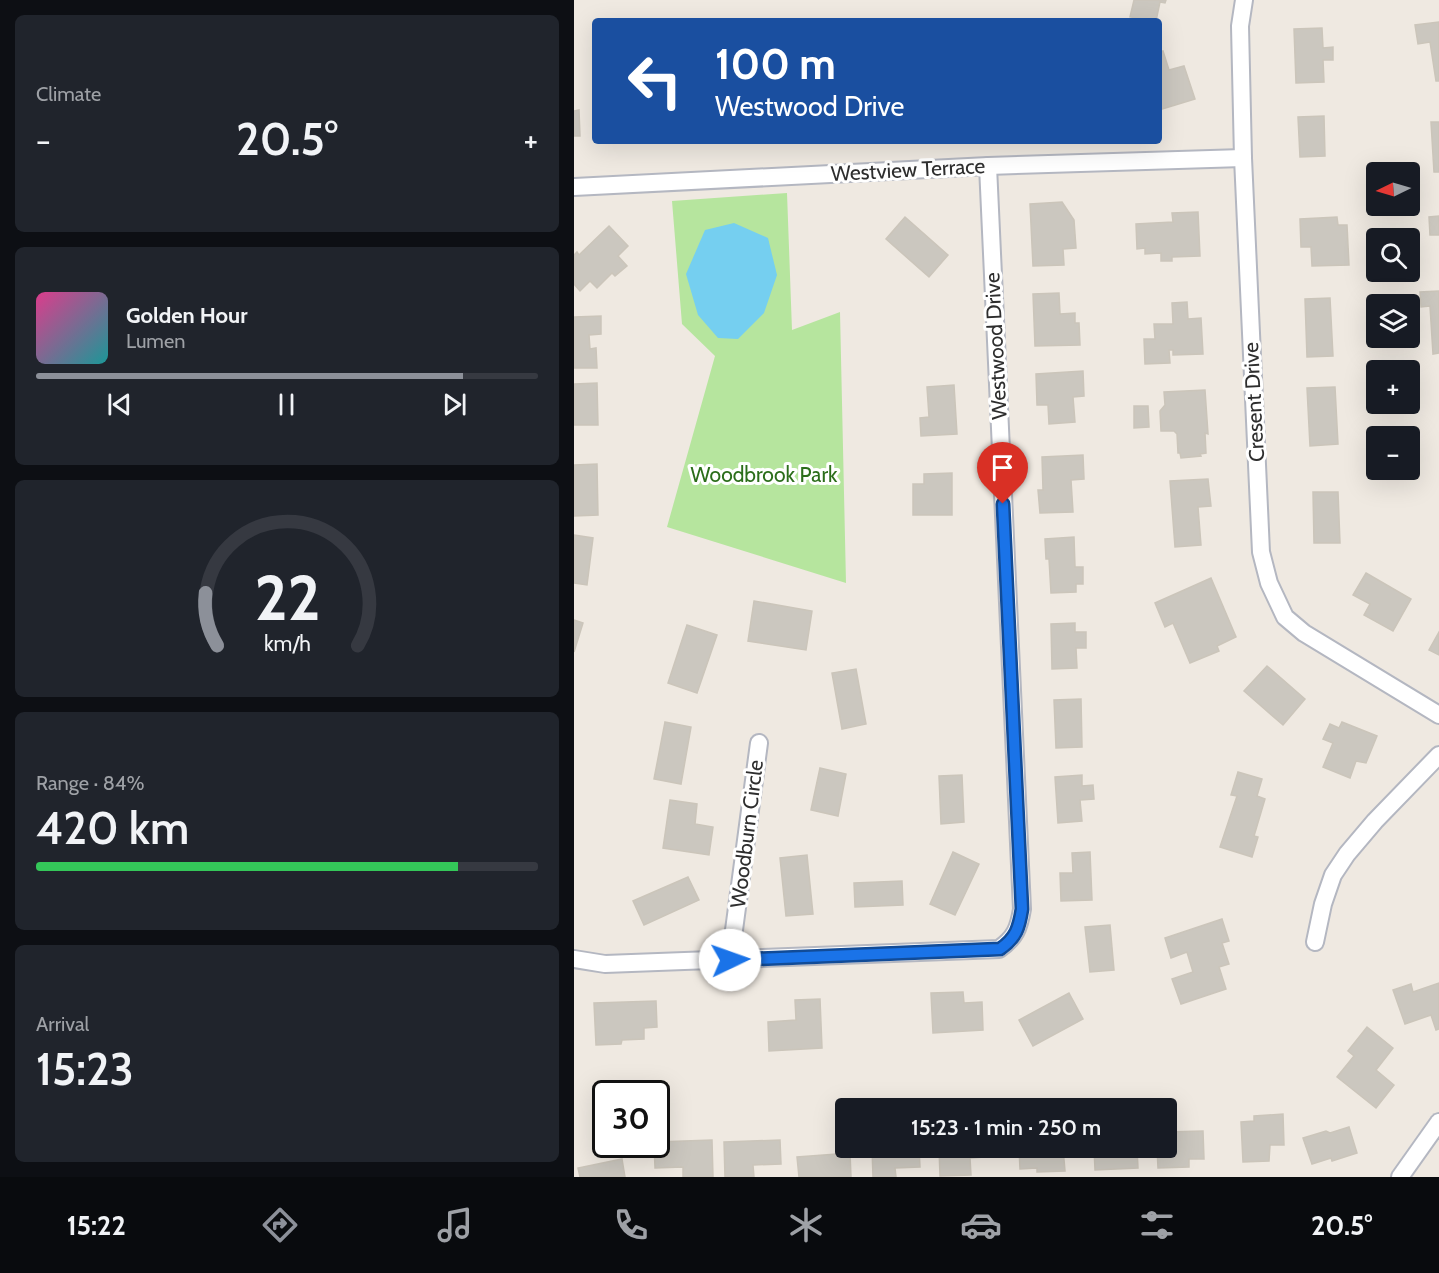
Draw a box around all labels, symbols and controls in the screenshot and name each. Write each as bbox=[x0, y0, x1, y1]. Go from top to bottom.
text: 100 m bbox=[715, 38, 836, 90]
icon: left bbox=[616, 42, 694, 120]
text: Climate bbox=[36, 82, 101, 106]
text: Westwood Drive bbox=[715, 90, 904, 123]
text: 20.5° bbox=[236, 112, 338, 166]
text: − bbox=[36, 120, 51, 160]
text: + bbox=[523, 120, 538, 160]
street label: Westview Terrace bbox=[830, 153, 986, 186]
north arrow bbox=[1366, 162, 1420, 216]
map controls bbox=[1366, 162, 1420, 480]
button: search bbox=[1366, 228, 1420, 282]
street label: Westwood Drive bbox=[979, 272, 1012, 420]
button: layers bbox=[1366, 294, 1420, 348]
text: Golden Hour bbox=[126, 302, 247, 329]
text: Lumen bbox=[126, 329, 185, 353]
street label: Cresent Drive bbox=[1238, 341, 1269, 463]
button: + bbox=[1366, 360, 1420, 414]
icon: previous bbox=[103, 388, 136, 421]
icon: pause bbox=[270, 388, 303, 421]
icon: next bbox=[438, 388, 471, 421]
button: − bbox=[1366, 426, 1420, 480]
pin bbox=[977, 442, 1028, 504]
icon: arrive bbox=[986, 451, 1019, 484]
park label: Woodbrook Park bbox=[691, 462, 838, 487]
text: 22 bbox=[254, 560, 320, 636]
text: km/h bbox=[264, 630, 310, 656]
street label: Woodburn Circle bbox=[725, 758, 768, 909]
text: Range · 84% bbox=[36, 771, 144, 795]
text: 420 km bbox=[36, 801, 189, 855]
position arrow bbox=[698, 928, 762, 992]
text: Arrival bbox=[36, 1012, 89, 1036]
text: 15:23 bbox=[36, 1042, 134, 1096]
speed limit sign: 30 bbox=[592, 1080, 670, 1158]
text: 15:23 · 1 min · 250 m bbox=[911, 1114, 1101, 1141]
icon: directions bbox=[259, 1204, 301, 1246]
icon: music bbox=[434, 1204, 476, 1246]
icon: phone bbox=[610, 1204, 652, 1246]
icon: climate bbox=[785, 1204, 827, 1246]
icon: car bbox=[960, 1204, 1002, 1246]
icon: filters bbox=[1136, 1204, 1178, 1246]
text: 15:22 bbox=[67, 1209, 126, 1242]
text: 20.5° bbox=[1311, 1209, 1372, 1242]

